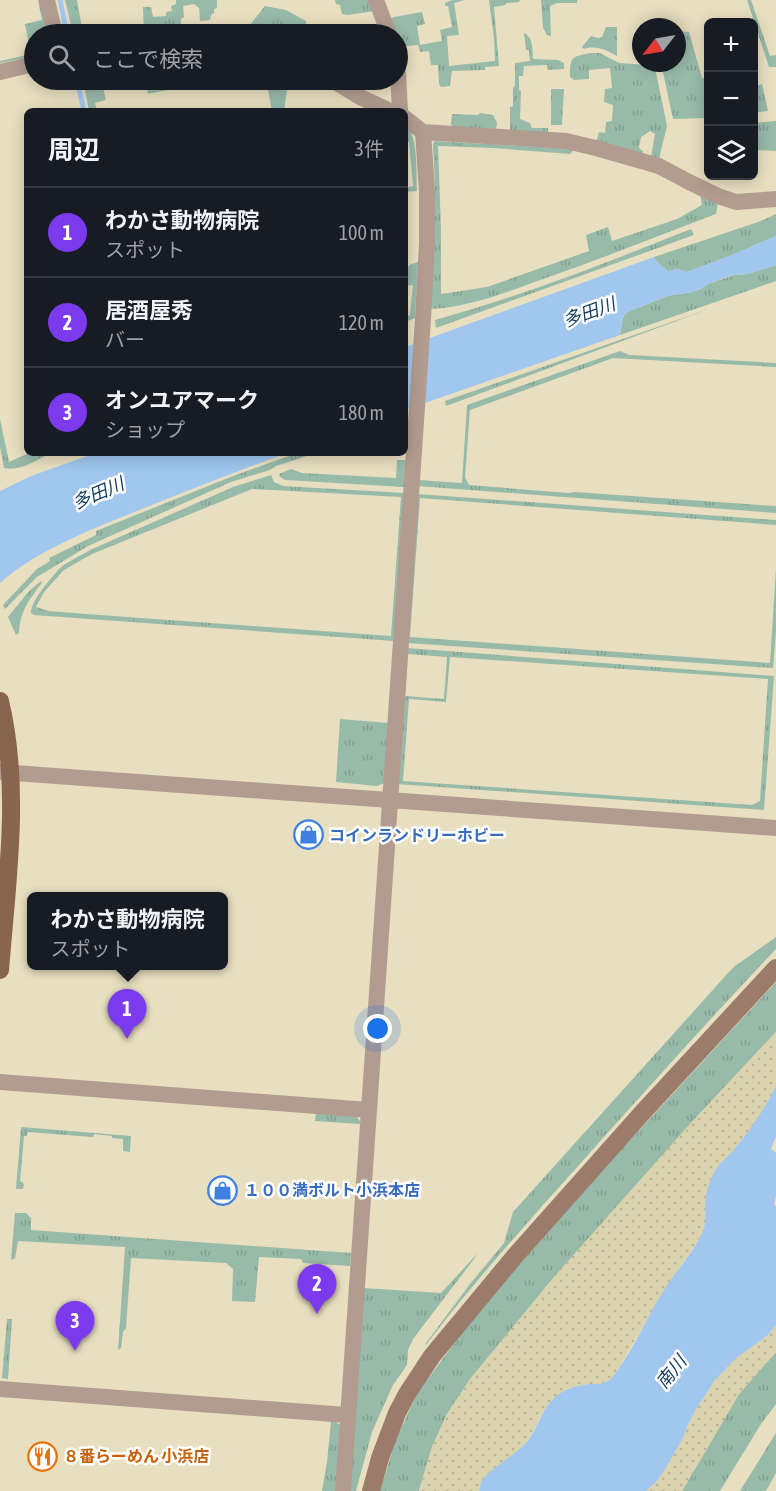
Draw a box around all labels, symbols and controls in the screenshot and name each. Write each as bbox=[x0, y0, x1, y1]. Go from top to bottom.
north arrow bbox=[632, 18, 686, 72]
map controls bbox=[704, 18, 758, 180]
button: + bbox=[704, 18, 758, 72]
search box bbox=[24, 24, 408, 90]
icon: search bbox=[45, 41, 78, 74]
text: ここで検索 bbox=[93, 46, 203, 72]
button: − bbox=[704, 72, 758, 126]
button: layers bbox=[704, 126, 758, 180]
text: 周辺 bbox=[48, 135, 100, 165]
text: 3件 bbox=[355, 137, 384, 160]
text: わかさ動物病院 bbox=[105, 207, 259, 233]
text: 1 bbox=[63, 221, 72, 244]
text: 100 m bbox=[339, 221, 384, 244]
text: スポット bbox=[105, 238, 185, 261]
water label: 多田川 bbox=[560, 292, 620, 331]
text: 居酒屋秀 bbox=[105, 297, 193, 323]
text: 2 bbox=[63, 311, 72, 334]
text: 120 m bbox=[339, 311, 384, 334]
text: バー bbox=[105, 328, 145, 351]
text: オンユアマーク bbox=[105, 387, 259, 413]
text: 3 bbox=[63, 401, 72, 424]
text: 180 m bbox=[339, 401, 384, 424]
text: ショップ bbox=[105, 418, 185, 441]
water label: 多田川 bbox=[69, 472, 129, 513]
shop icon: コインランドリーホビー bbox=[292, 819, 324, 851]
place label: コインランドリーホビー bbox=[329, 826, 505, 844]
popup bbox=[27, 892, 228, 970]
text: わかさ動物病院 bbox=[50, 906, 205, 932]
text: スポット bbox=[50, 937, 130, 960]
pin: 1 bbox=[108, 990, 146, 1039]
your location bbox=[363, 1014, 392, 1043]
shop icon: １００満ボルト小浜本店 bbox=[207, 1174, 239, 1206]
place label: １００満ボルト小浜本店 bbox=[244, 1181, 420, 1199]
pin: 2 bbox=[298, 1264, 336, 1314]
pin: 3 bbox=[56, 1302, 94, 1351]
water label: 南川 bbox=[652, 1350, 692, 1393]
restaurant icon: ８番らーめん 小浜店 bbox=[26, 1440, 58, 1472]
place label: ８番らーめん 小浜店 bbox=[63, 1447, 209, 1465]

